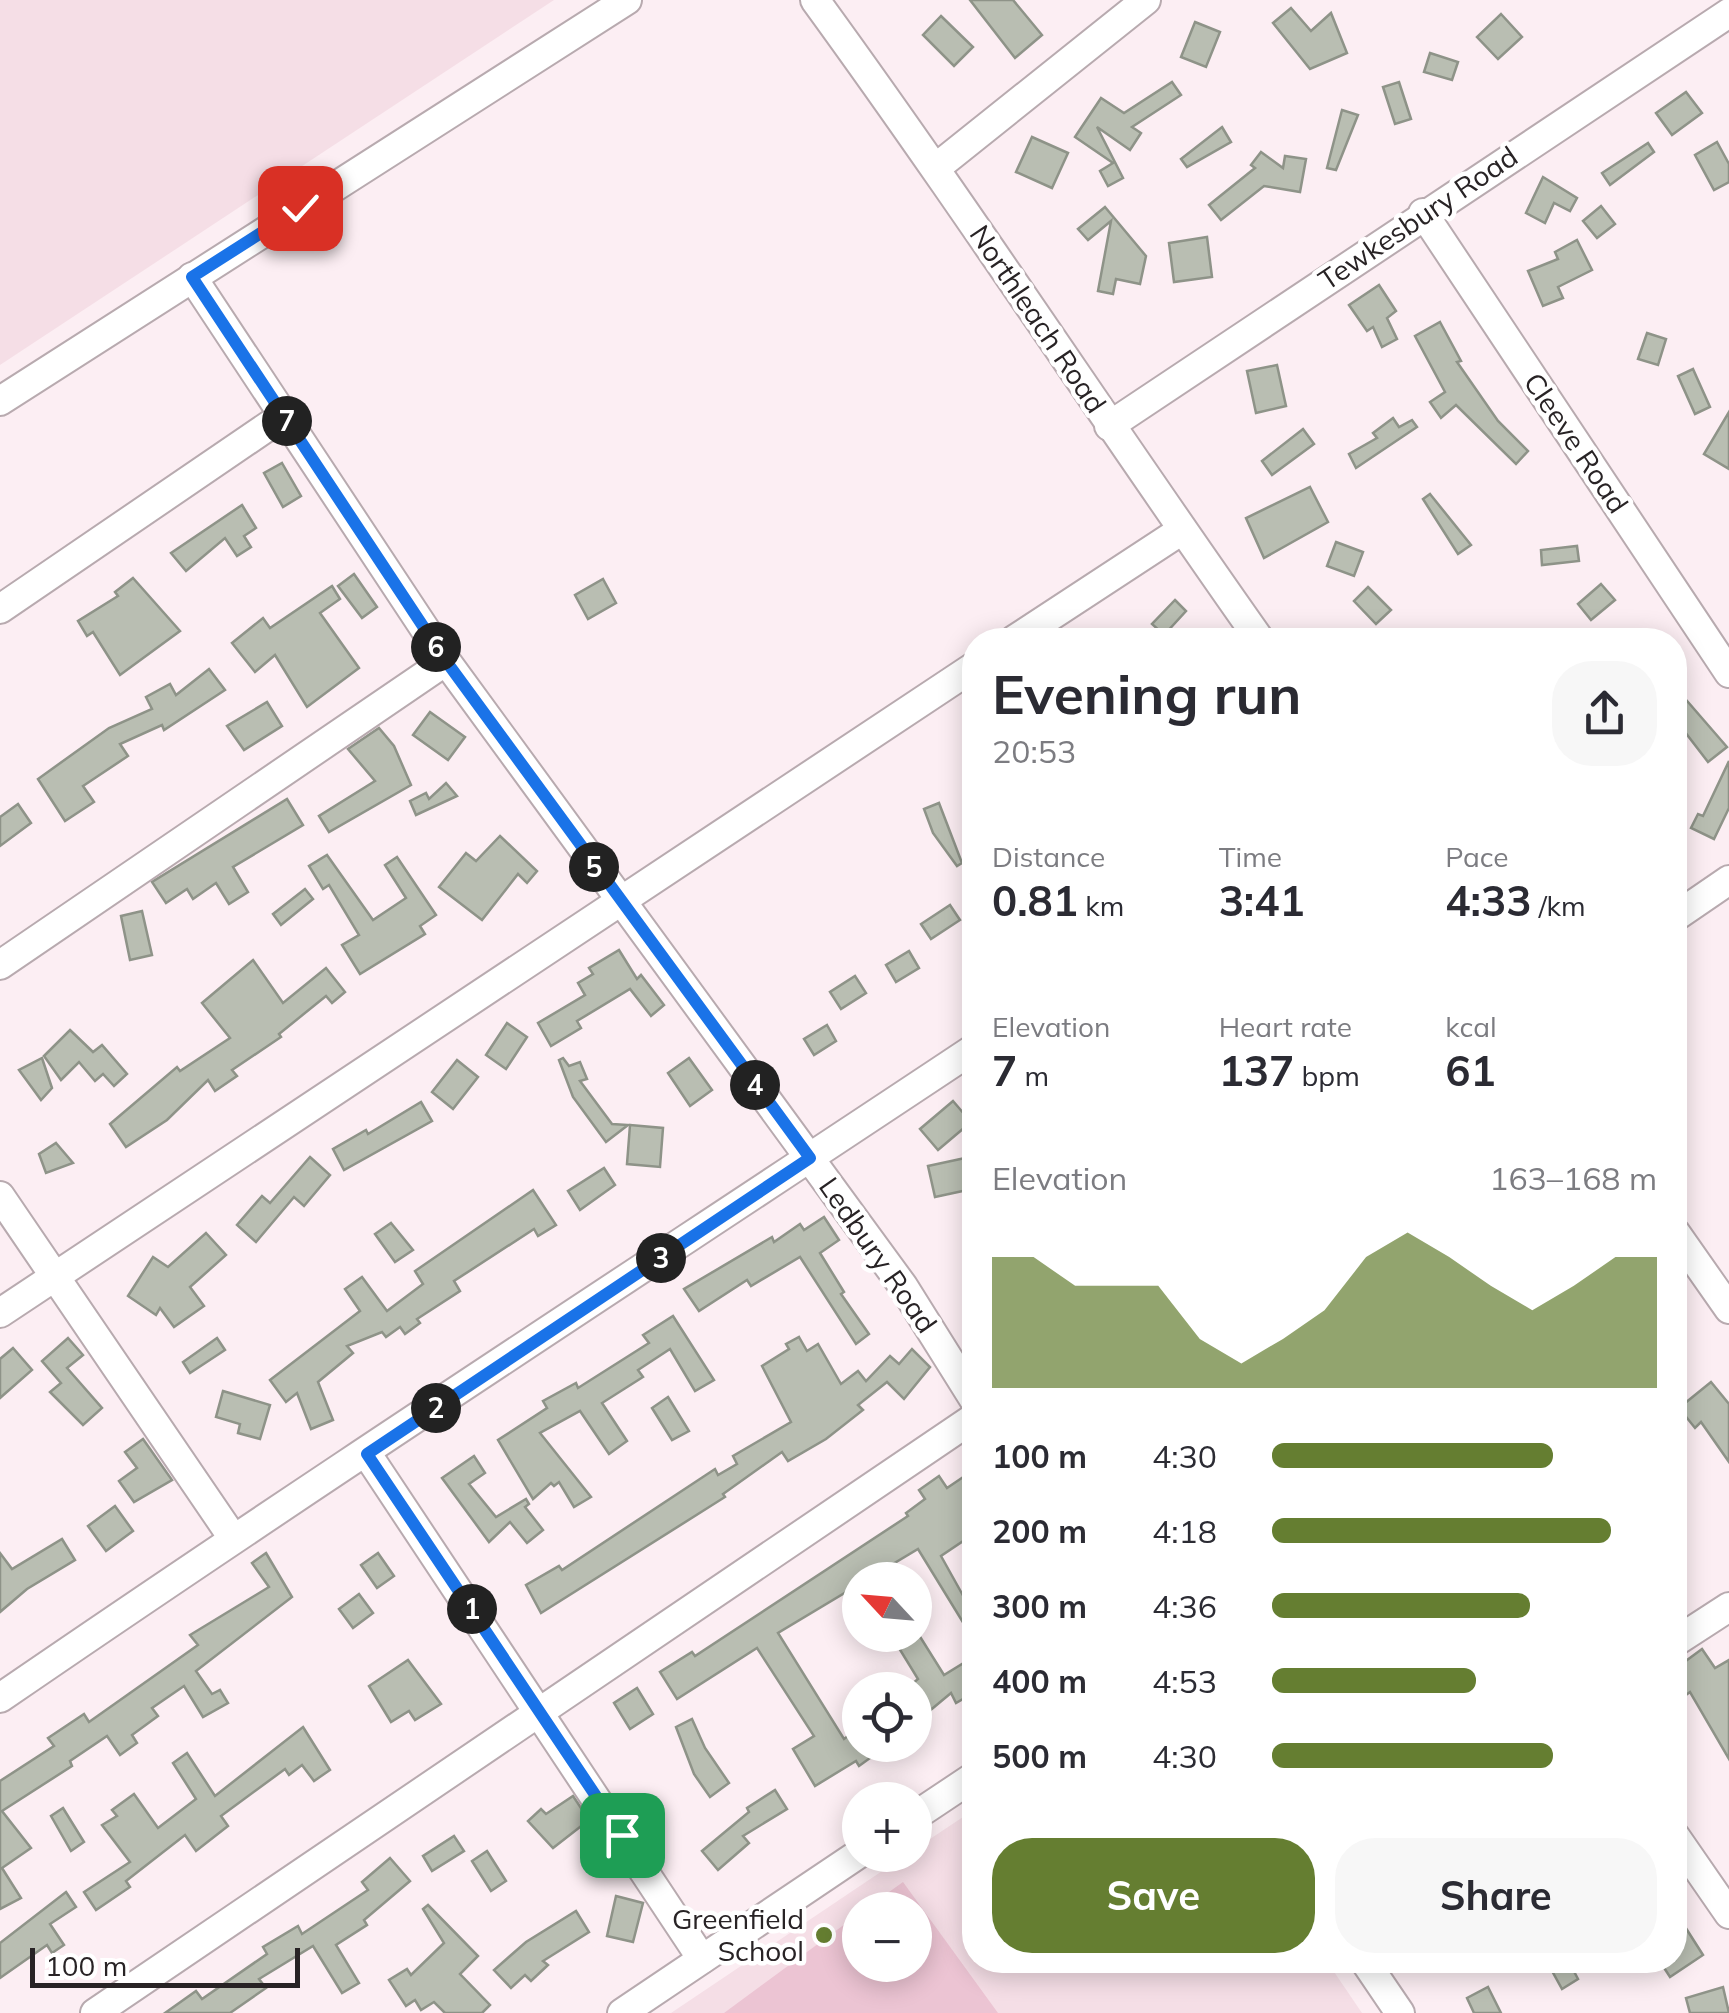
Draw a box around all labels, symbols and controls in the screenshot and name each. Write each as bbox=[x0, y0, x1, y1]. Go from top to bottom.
street label: Tewkesbury Road bbox=[1312, 138, 1524, 297]
pin bbox=[258, 166, 343, 251]
icon: check bbox=[273, 181, 328, 236]
street label: Northleach Road bbox=[963, 218, 1114, 419]
street label: Cleeve Road bbox=[1517, 366, 1636, 520]
pin: 7 bbox=[262, 396, 312, 446]
text: 7 bbox=[279, 403, 295, 438]
pin: 6 bbox=[411, 622, 461, 672]
text: 6 bbox=[428, 629, 444, 664]
text: Evening run bbox=[992, 659, 1301, 728]
button: share bbox=[1552, 661, 1657, 766]
text: 20:53 bbox=[992, 731, 1076, 771]
text: Distance bbox=[992, 839, 1105, 874]
text: Time bbox=[1219, 839, 1282, 874]
text: Pace bbox=[1445, 839, 1509, 874]
pin: 5 bbox=[569, 842, 619, 892]
text: 5 bbox=[586, 849, 602, 884]
text: 0.81 bbox=[992, 874, 1078, 927]
text: 3:41 bbox=[1219, 874, 1305, 927]
text: 4:33 bbox=[1445, 874, 1531, 927]
text: km bbox=[1078, 888, 1124, 923]
text: /km bbox=[1531, 888, 1586, 923]
text: Elevation bbox=[992, 1009, 1110, 1044]
text: Heart rate bbox=[1219, 1009, 1352, 1044]
text: kcal bbox=[1445, 1009, 1497, 1044]
text: 7 bbox=[992, 1044, 1017, 1097]
text: 137 bbox=[1219, 1044, 1294, 1097]
text: 61 bbox=[1445, 1044, 1496, 1097]
text: m bbox=[1017, 1058, 1049, 1093]
text: bpm bbox=[1294, 1058, 1360, 1093]
pin: 4 bbox=[730, 1060, 780, 1110]
text: 4 bbox=[747, 1067, 763, 1102]
text: Elevation bbox=[992, 1158, 1127, 1198]
text: 163–168 m bbox=[1489, 1158, 1657, 1198]
street label: Ledbury Road bbox=[812, 1170, 945, 1339]
pin: 3 bbox=[636, 1233, 686, 1283]
text: 3 bbox=[653, 1240, 669, 1275]
pin: 2 bbox=[411, 1383, 461, 1433]
text: 2 bbox=[428, 1390, 444, 1425]
text: 100 m bbox=[992, 1436, 1087, 1476]
text: 4:30 bbox=[1152, 1436, 1217, 1476]
text: 200 m bbox=[992, 1511, 1087, 1551]
text: 4:18 bbox=[1152, 1511, 1217, 1551]
north arrow bbox=[842, 1562, 932, 1652]
map controls bbox=[842, 1562, 932, 1982]
pin: 1 bbox=[447, 1584, 497, 1634]
text: 300 m bbox=[992, 1586, 1087, 1626]
text: 4:36 bbox=[1152, 1586, 1217, 1626]
text: 1 bbox=[464, 1591, 480, 1626]
text: 400 m bbox=[992, 1661, 1087, 1701]
text: 4:53 bbox=[1152, 1661, 1217, 1701]
button: locate bbox=[842, 1672, 932, 1762]
text: 500 m bbox=[992, 1736, 1087, 1776]
text: 4:30 bbox=[1152, 1736, 1217, 1776]
button: + bbox=[842, 1782, 932, 1872]
pin bbox=[580, 1793, 665, 1878]
icon: arrive bbox=[595, 1808, 650, 1863]
button: Save bbox=[992, 1838, 1315, 1953]
button: Share bbox=[1335, 1838, 1657, 1953]
button: − bbox=[842, 1892, 932, 1982]
place label: Greenfield School bbox=[672, 1901, 804, 1968]
marker: Greenfield School bbox=[813, 1924, 835, 1946]
scale bar bbox=[30, 1943, 300, 1988]
text: 100 m bbox=[45, 1948, 127, 1983]

